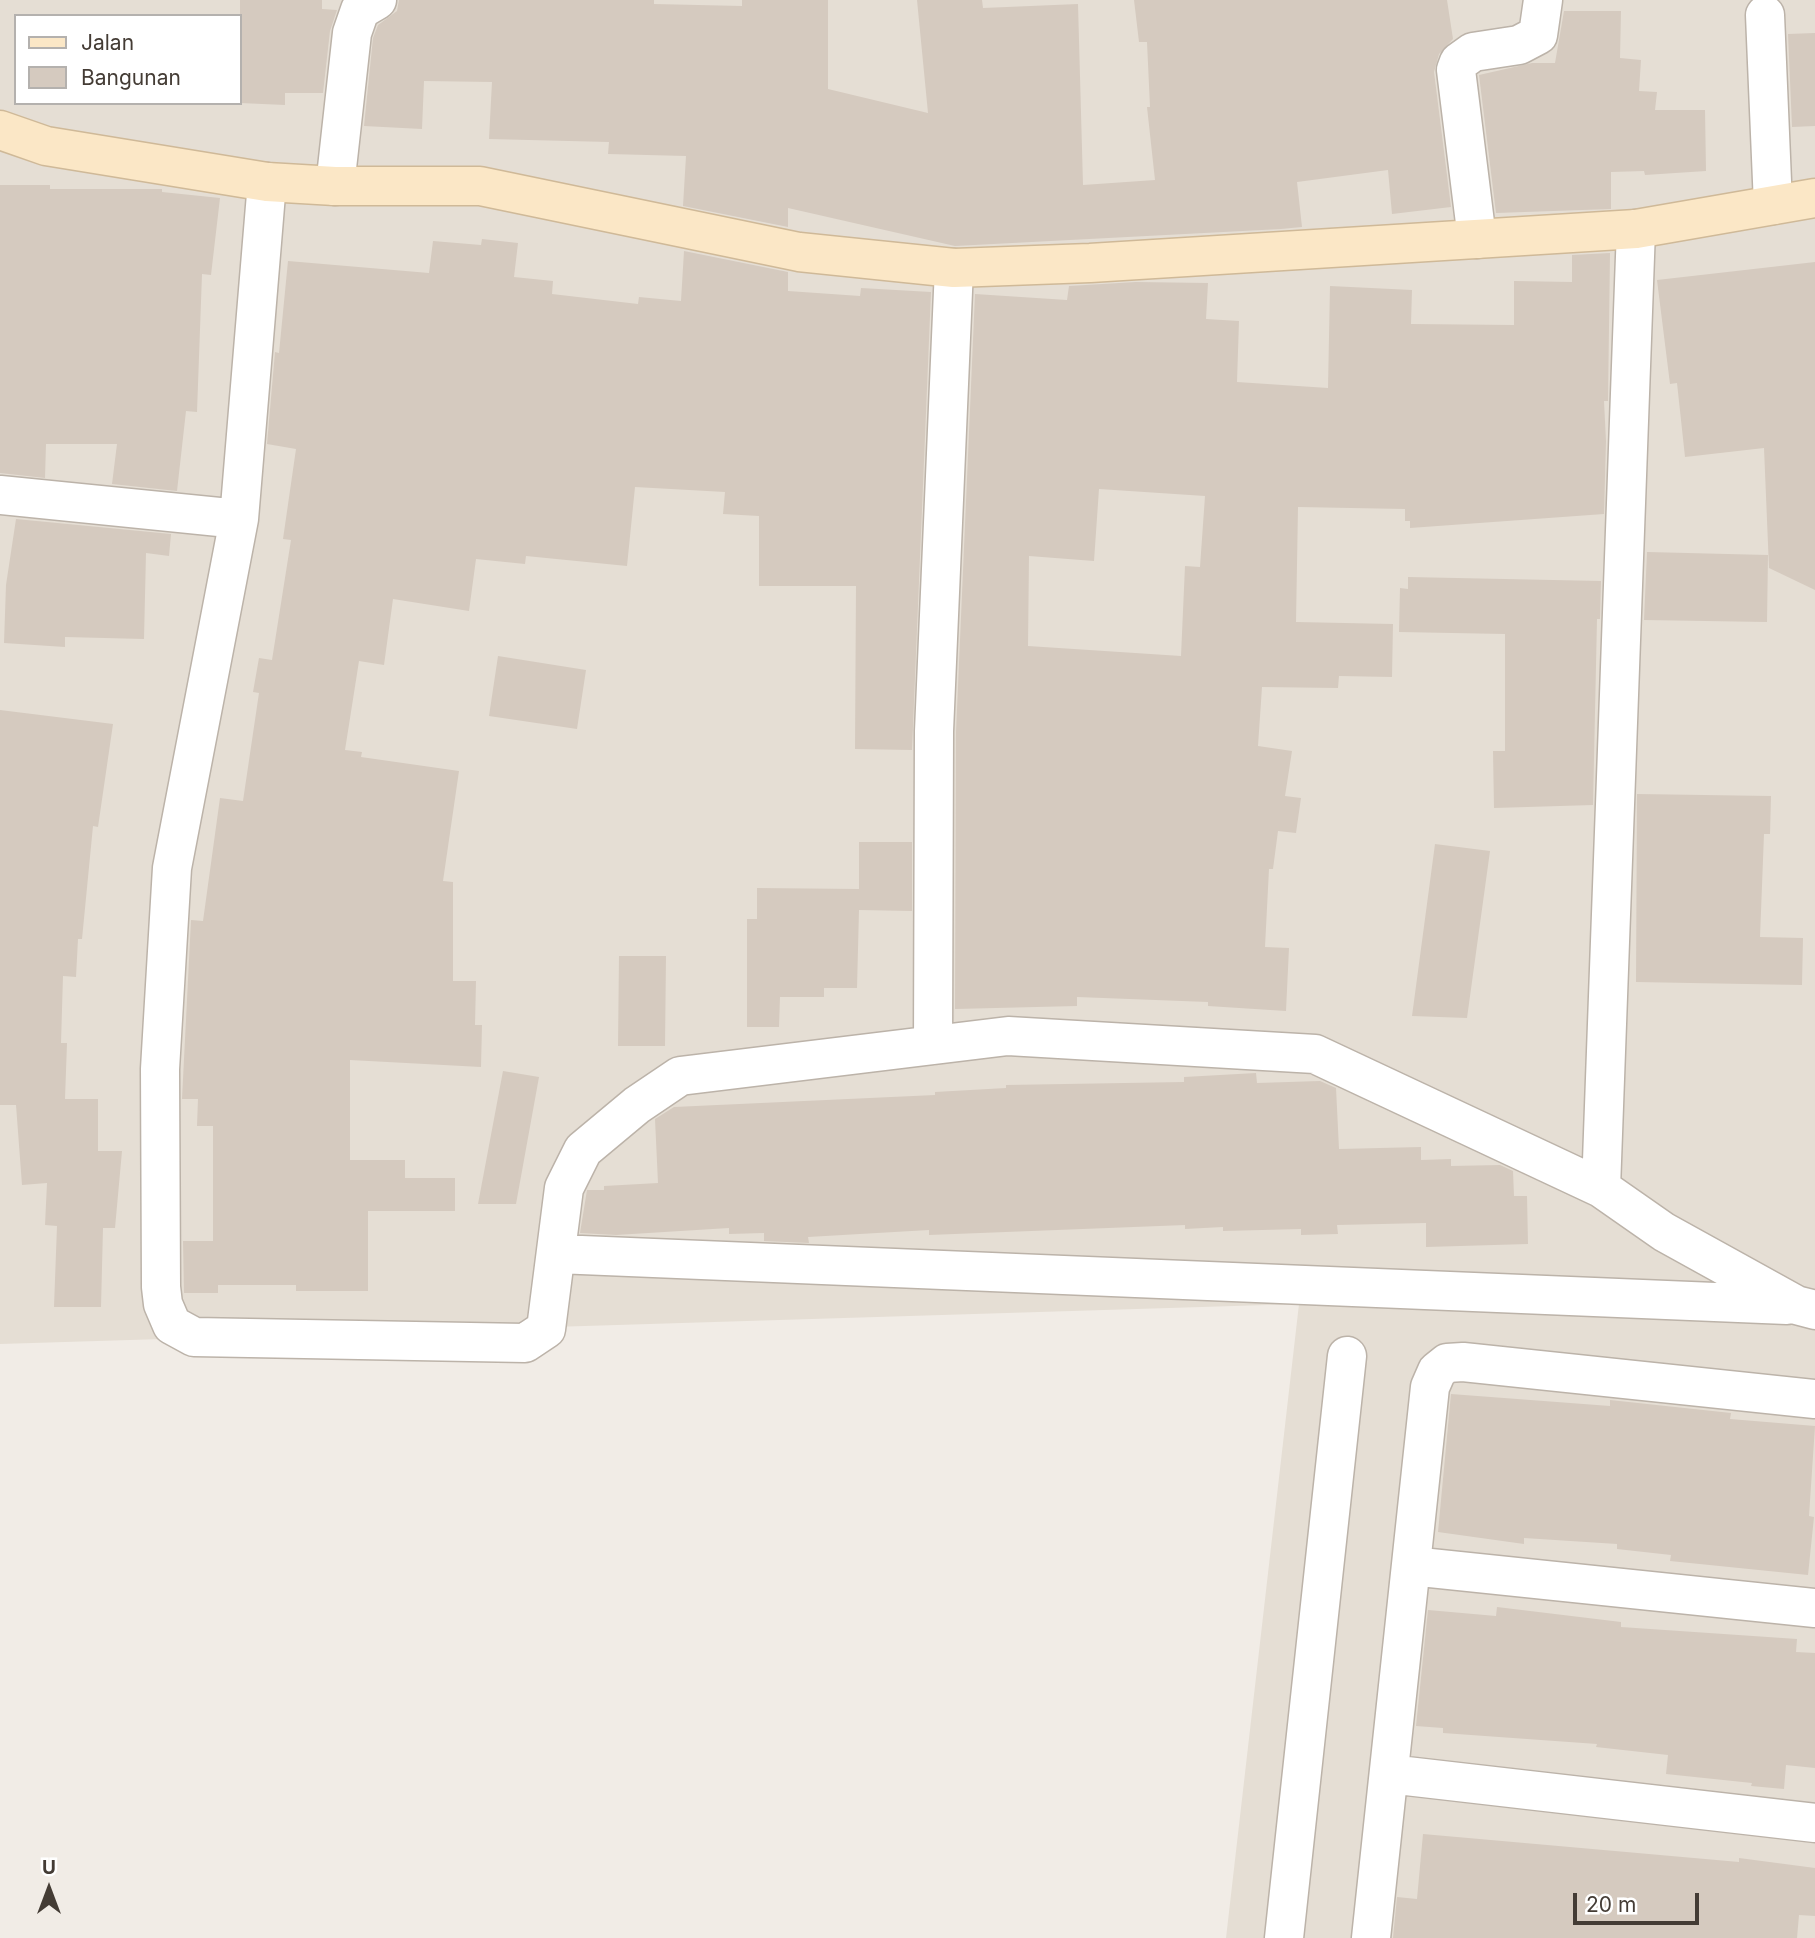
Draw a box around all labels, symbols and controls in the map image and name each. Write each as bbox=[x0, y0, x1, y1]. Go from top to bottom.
legend bbox=[14, 14, 242, 105]
text: Jalan bbox=[81, 30, 134, 55]
text: Bangunan bbox=[81, 65, 181, 90]
north arrow bbox=[14, 1854, 84, 1924]
text: U bbox=[42, 1856, 56, 1879]
scale bar bbox=[1577, 1878, 1703, 1922]
text: 20 m bbox=[1586, 1892, 1636, 1917]

